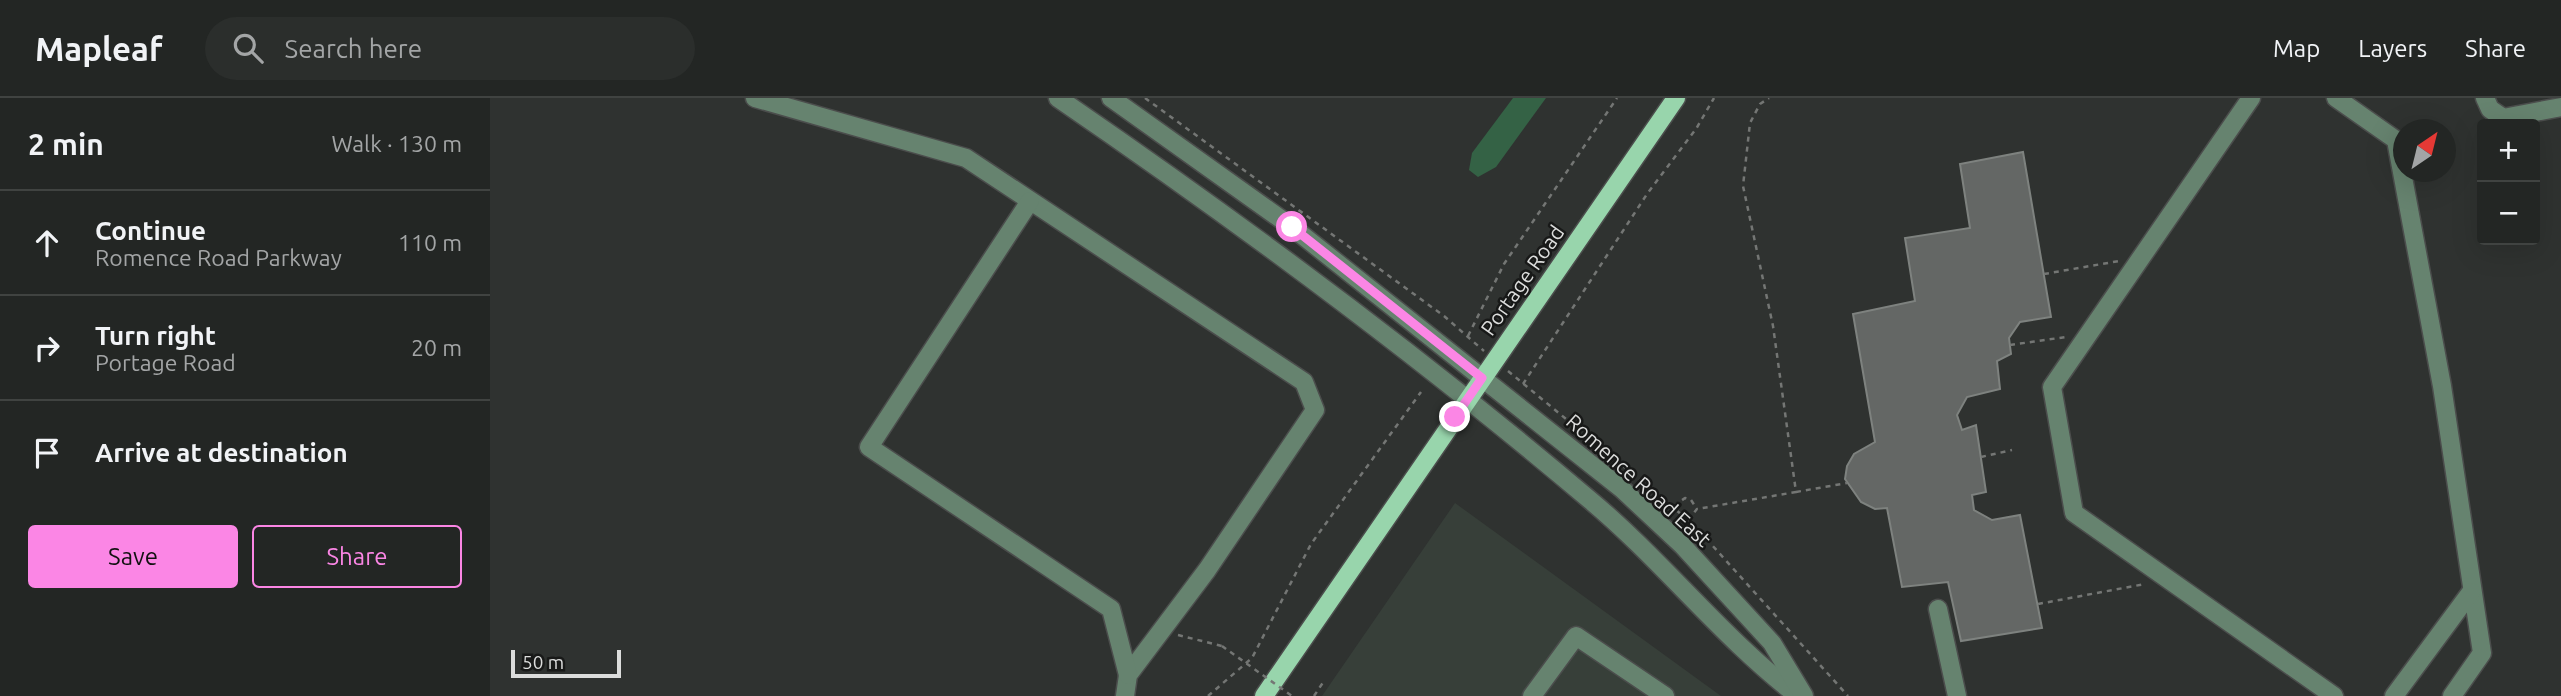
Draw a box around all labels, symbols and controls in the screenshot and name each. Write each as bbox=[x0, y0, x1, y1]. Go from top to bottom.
search box bbox=[205, 17, 695, 80]
icon: search bbox=[229, 29, 267, 67]
text: Mapleaf bbox=[35, 30, 163, 67]
text: Search here bbox=[285, 34, 422, 63]
text: Map bbox=[2273, 35, 2320, 62]
text: Layers bbox=[2358, 35, 2427, 62]
text: Share bbox=[2465, 35, 2526, 62]
north arrow bbox=[2393, 119, 2456, 182]
map controls bbox=[2477, 119, 2540, 245]
button: + bbox=[2477, 119, 2540, 182]
text: 2 min bbox=[28, 127, 104, 161]
text: Walk · 130 m bbox=[331, 131, 462, 156]
button: − bbox=[2477, 182, 2540, 245]
route start bbox=[1276, 211, 1307, 242]
text: Continue bbox=[95, 216, 206, 245]
street label: Portage Road bbox=[1475, 220, 1569, 340]
icon: ahead bbox=[28, 224, 66, 262]
text: 110 m bbox=[398, 230, 462, 255]
text: Romence Road Parkway bbox=[95, 245, 342, 270]
text: Turn right bbox=[95, 321, 216, 350]
icon: right bbox=[28, 329, 66, 367]
text: 20 m bbox=[411, 335, 462, 360]
text: Portage Road bbox=[95, 350, 236, 375]
route end bbox=[1439, 401, 1470, 432]
street label: Romence Road East bbox=[1562, 409, 1716, 551]
icon: arrive bbox=[28, 434, 66, 472]
text: Arrive at destination bbox=[95, 438, 348, 467]
button: Save bbox=[28, 525, 238, 588]
button: Share bbox=[252, 525, 462, 588]
scale bar bbox=[511, 647, 621, 679]
text: 50 m bbox=[522, 651, 564, 673]

